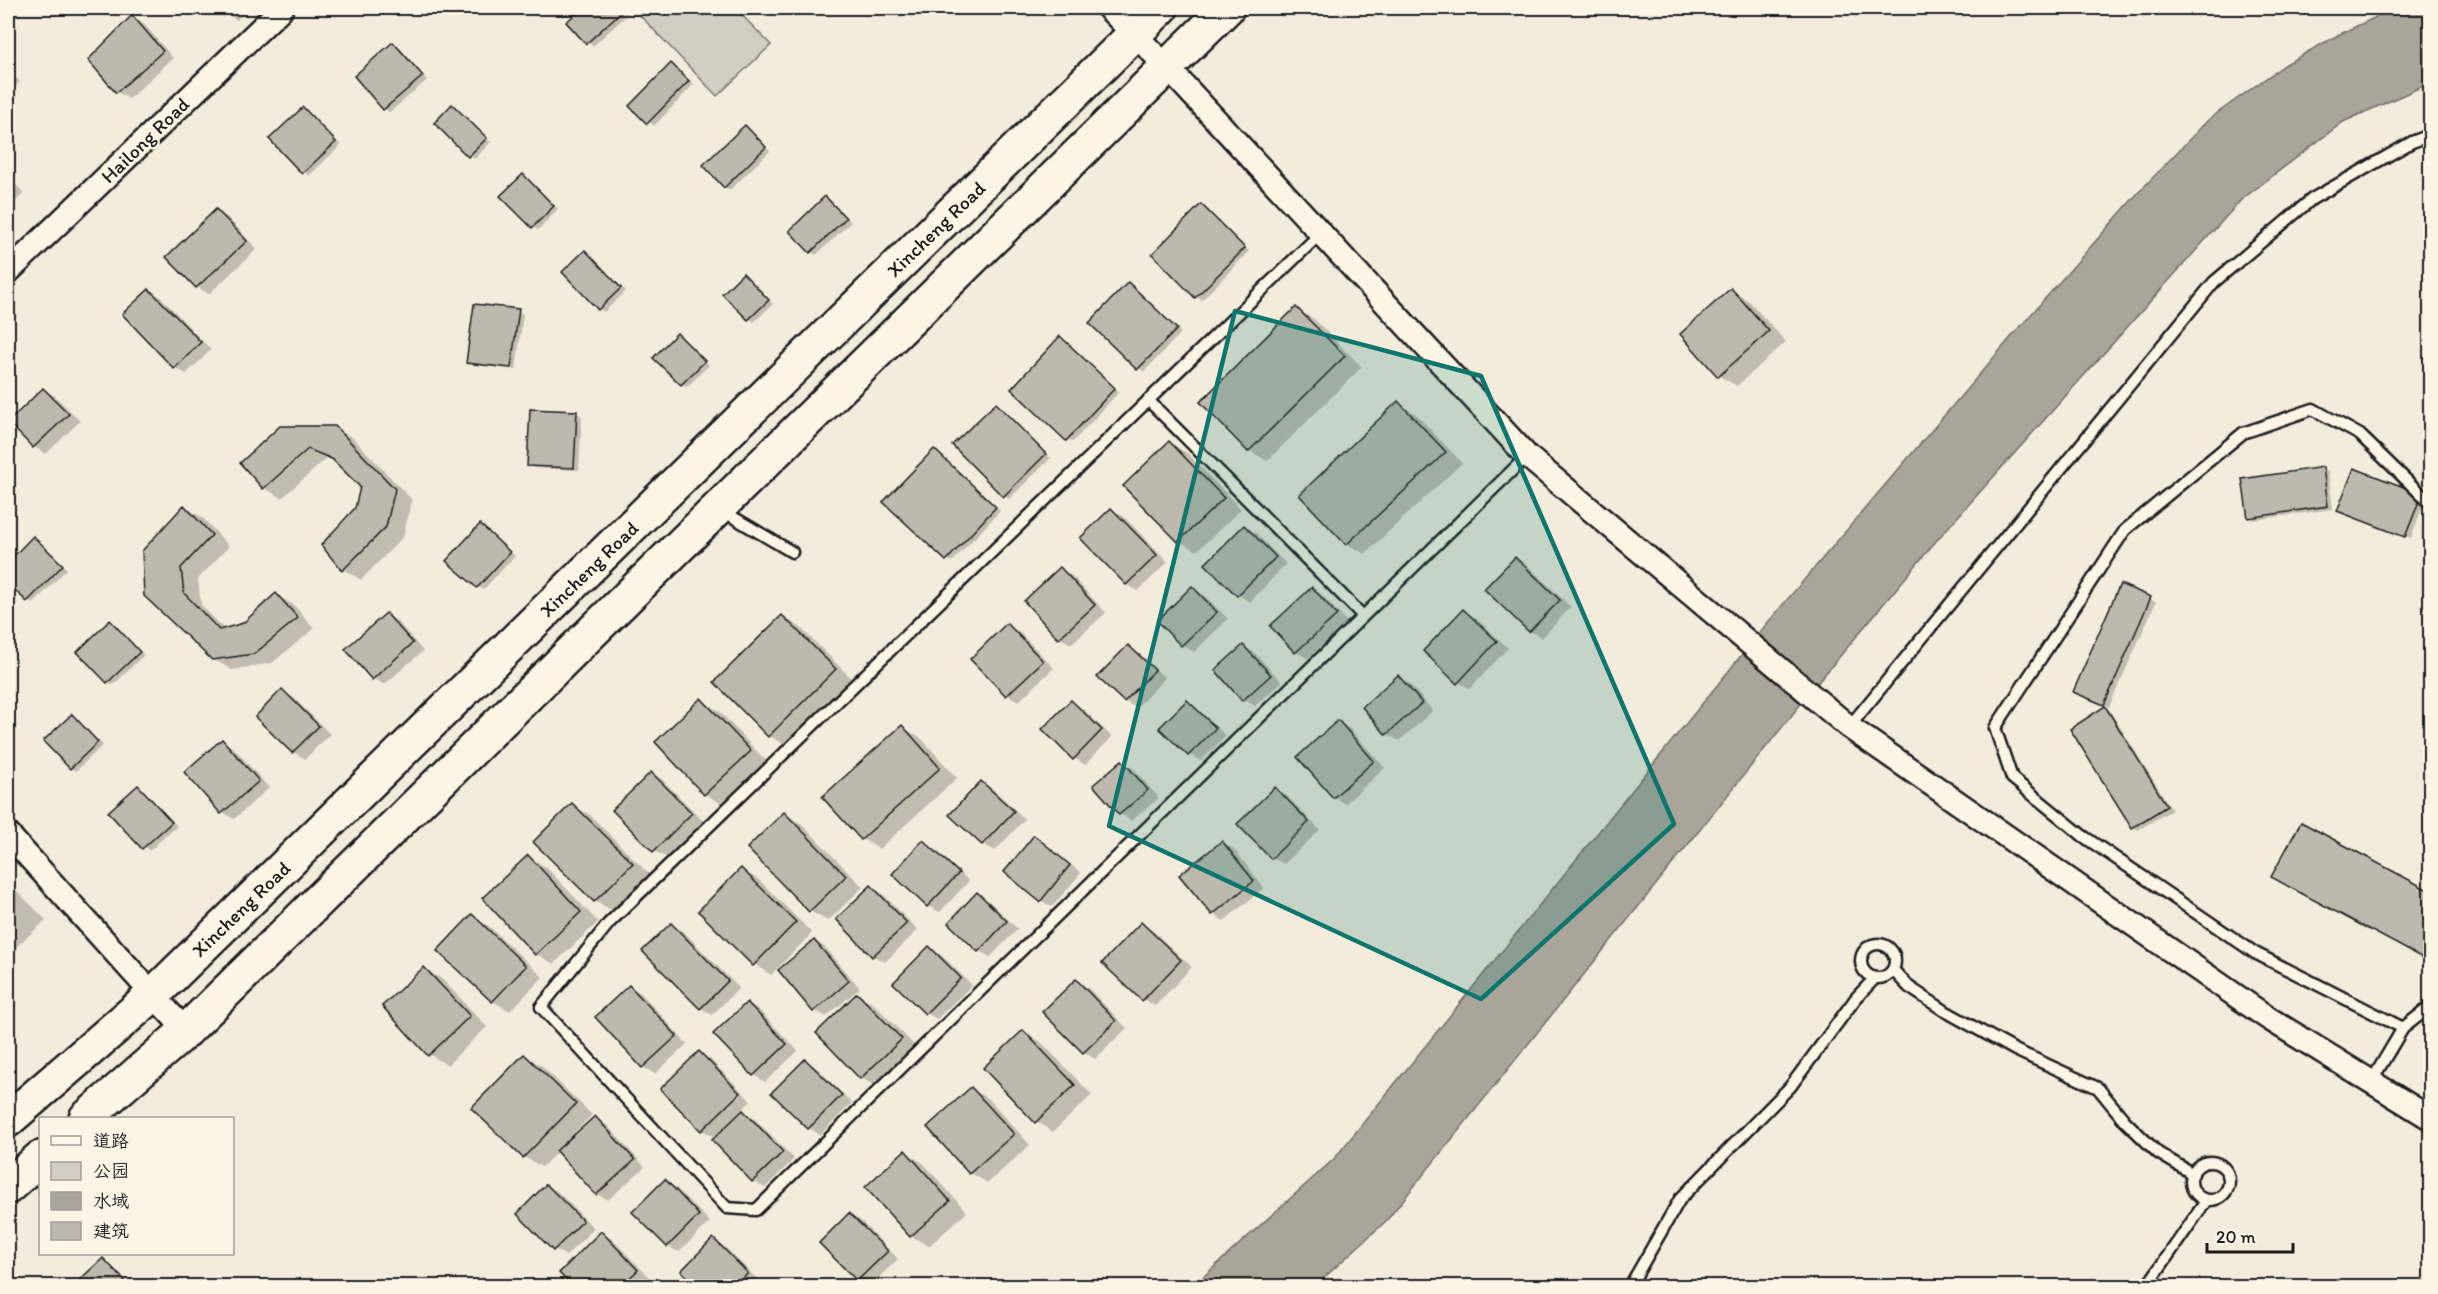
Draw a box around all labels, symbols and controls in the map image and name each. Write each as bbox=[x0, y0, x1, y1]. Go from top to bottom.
street label: Hailong Road bbox=[96, 92, 194, 188]
street label: Xincheng Road bbox=[882, 176, 990, 282]
street label: Xincheng Road bbox=[535, 516, 643, 622]
street label: Xincheng Road bbox=[187, 856, 295, 962]
legend bbox=[39, 1117, 234, 1255]
text: 道路 bbox=[93, 1130, 129, 1152]
text: 公园 bbox=[93, 1160, 129, 1182]
text: 水域 bbox=[93, 1190, 129, 1212]
scale bar bbox=[2207, 1216, 2292, 1254]
text: 建筑 bbox=[93, 1220, 129, 1242]
text: 20 m bbox=[2216, 1226, 2256, 1248]

